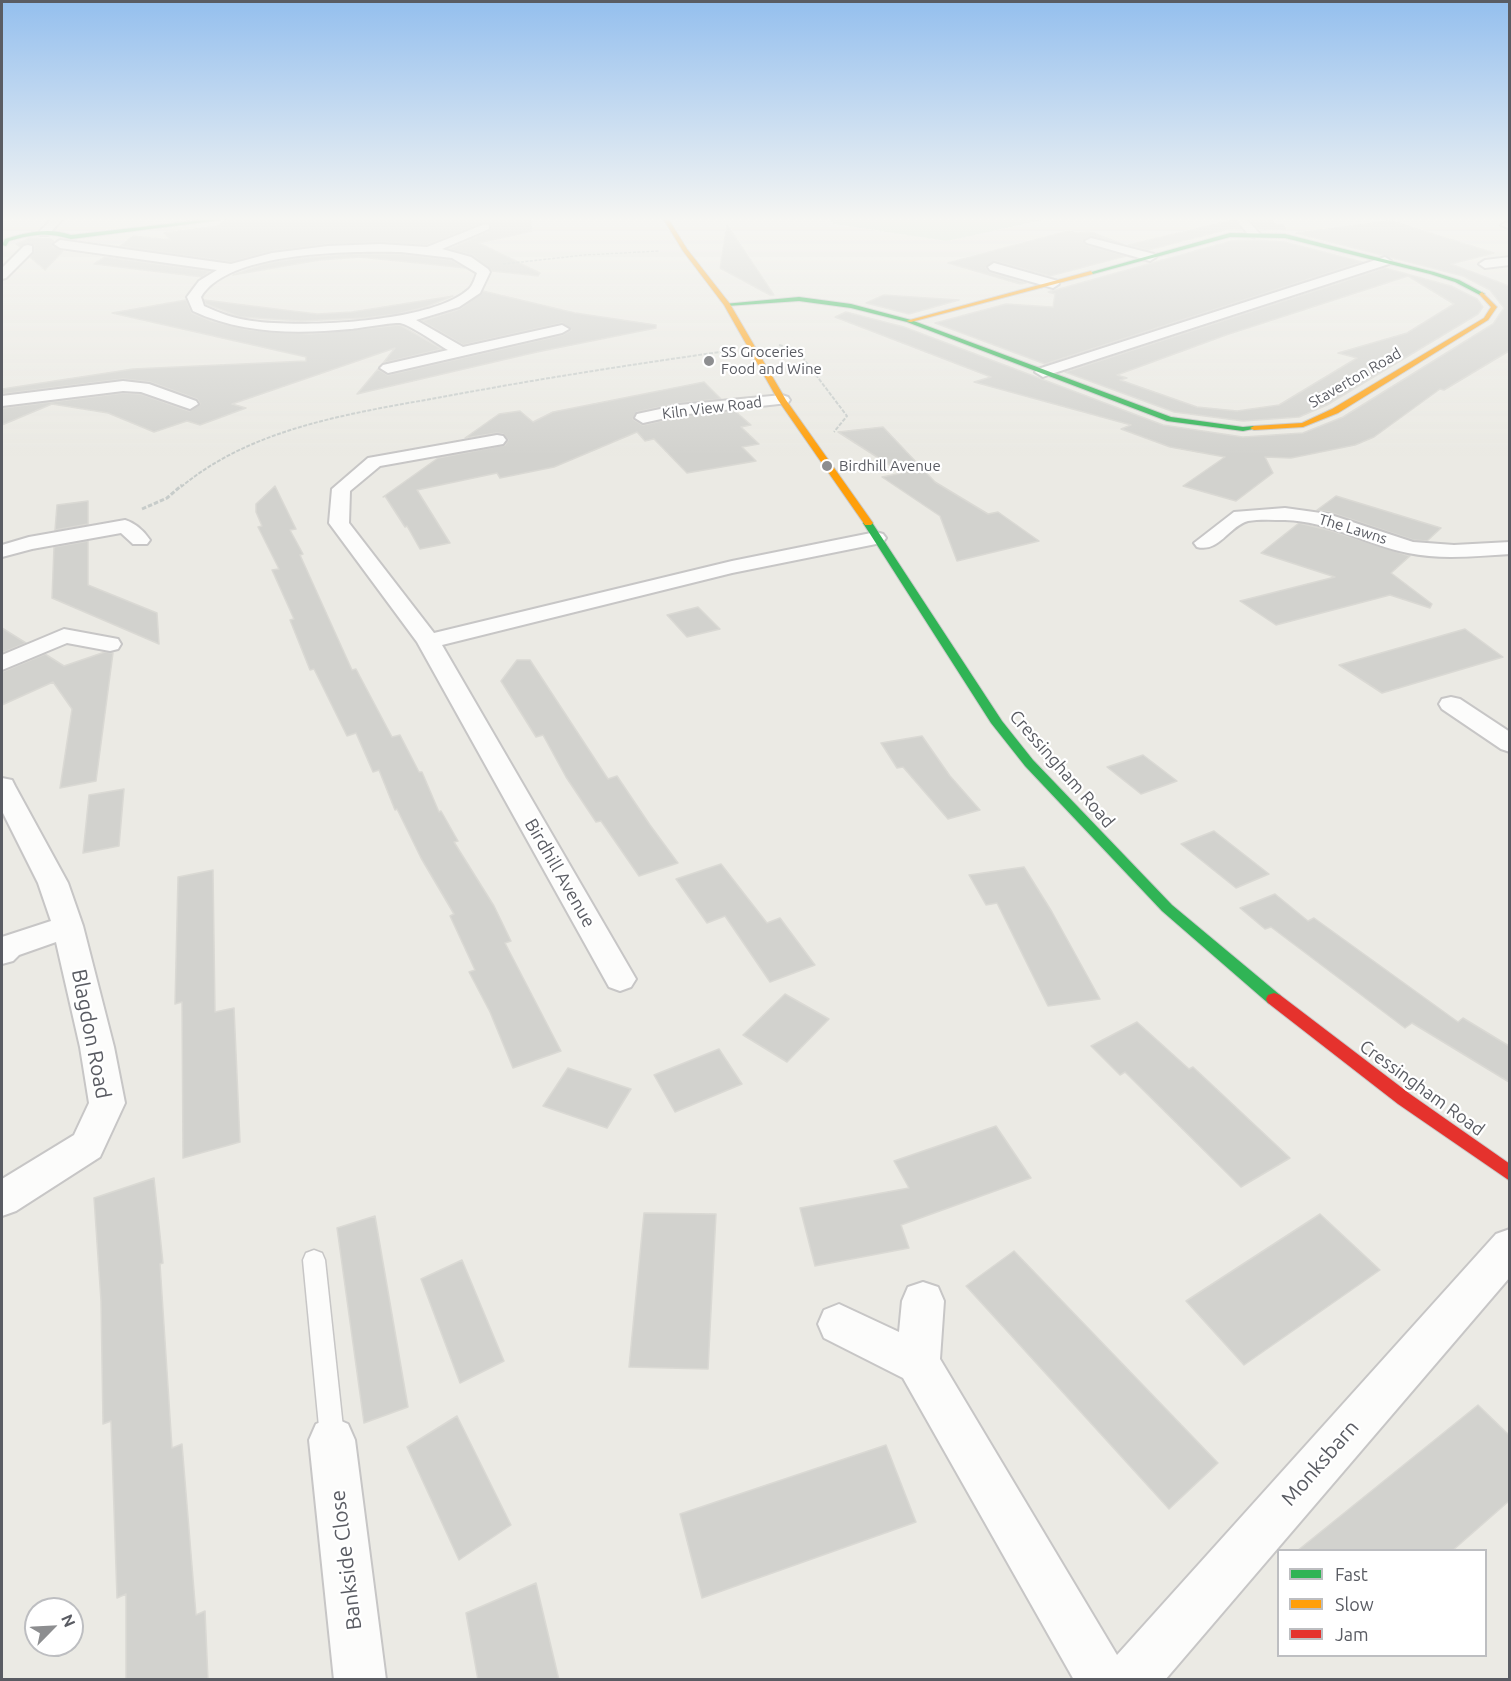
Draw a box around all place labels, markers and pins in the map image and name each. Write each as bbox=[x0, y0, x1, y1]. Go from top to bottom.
place label: SS Groceries Food and Wine bbox=[721, 343, 822, 378]
marker: SS Groceries Food and Wine bbox=[702, 354, 716, 368]
place label: Birdhill Avenue bbox=[839, 457, 941, 475]
marker: Birdhill Avenue bbox=[820, 459, 834, 473]

